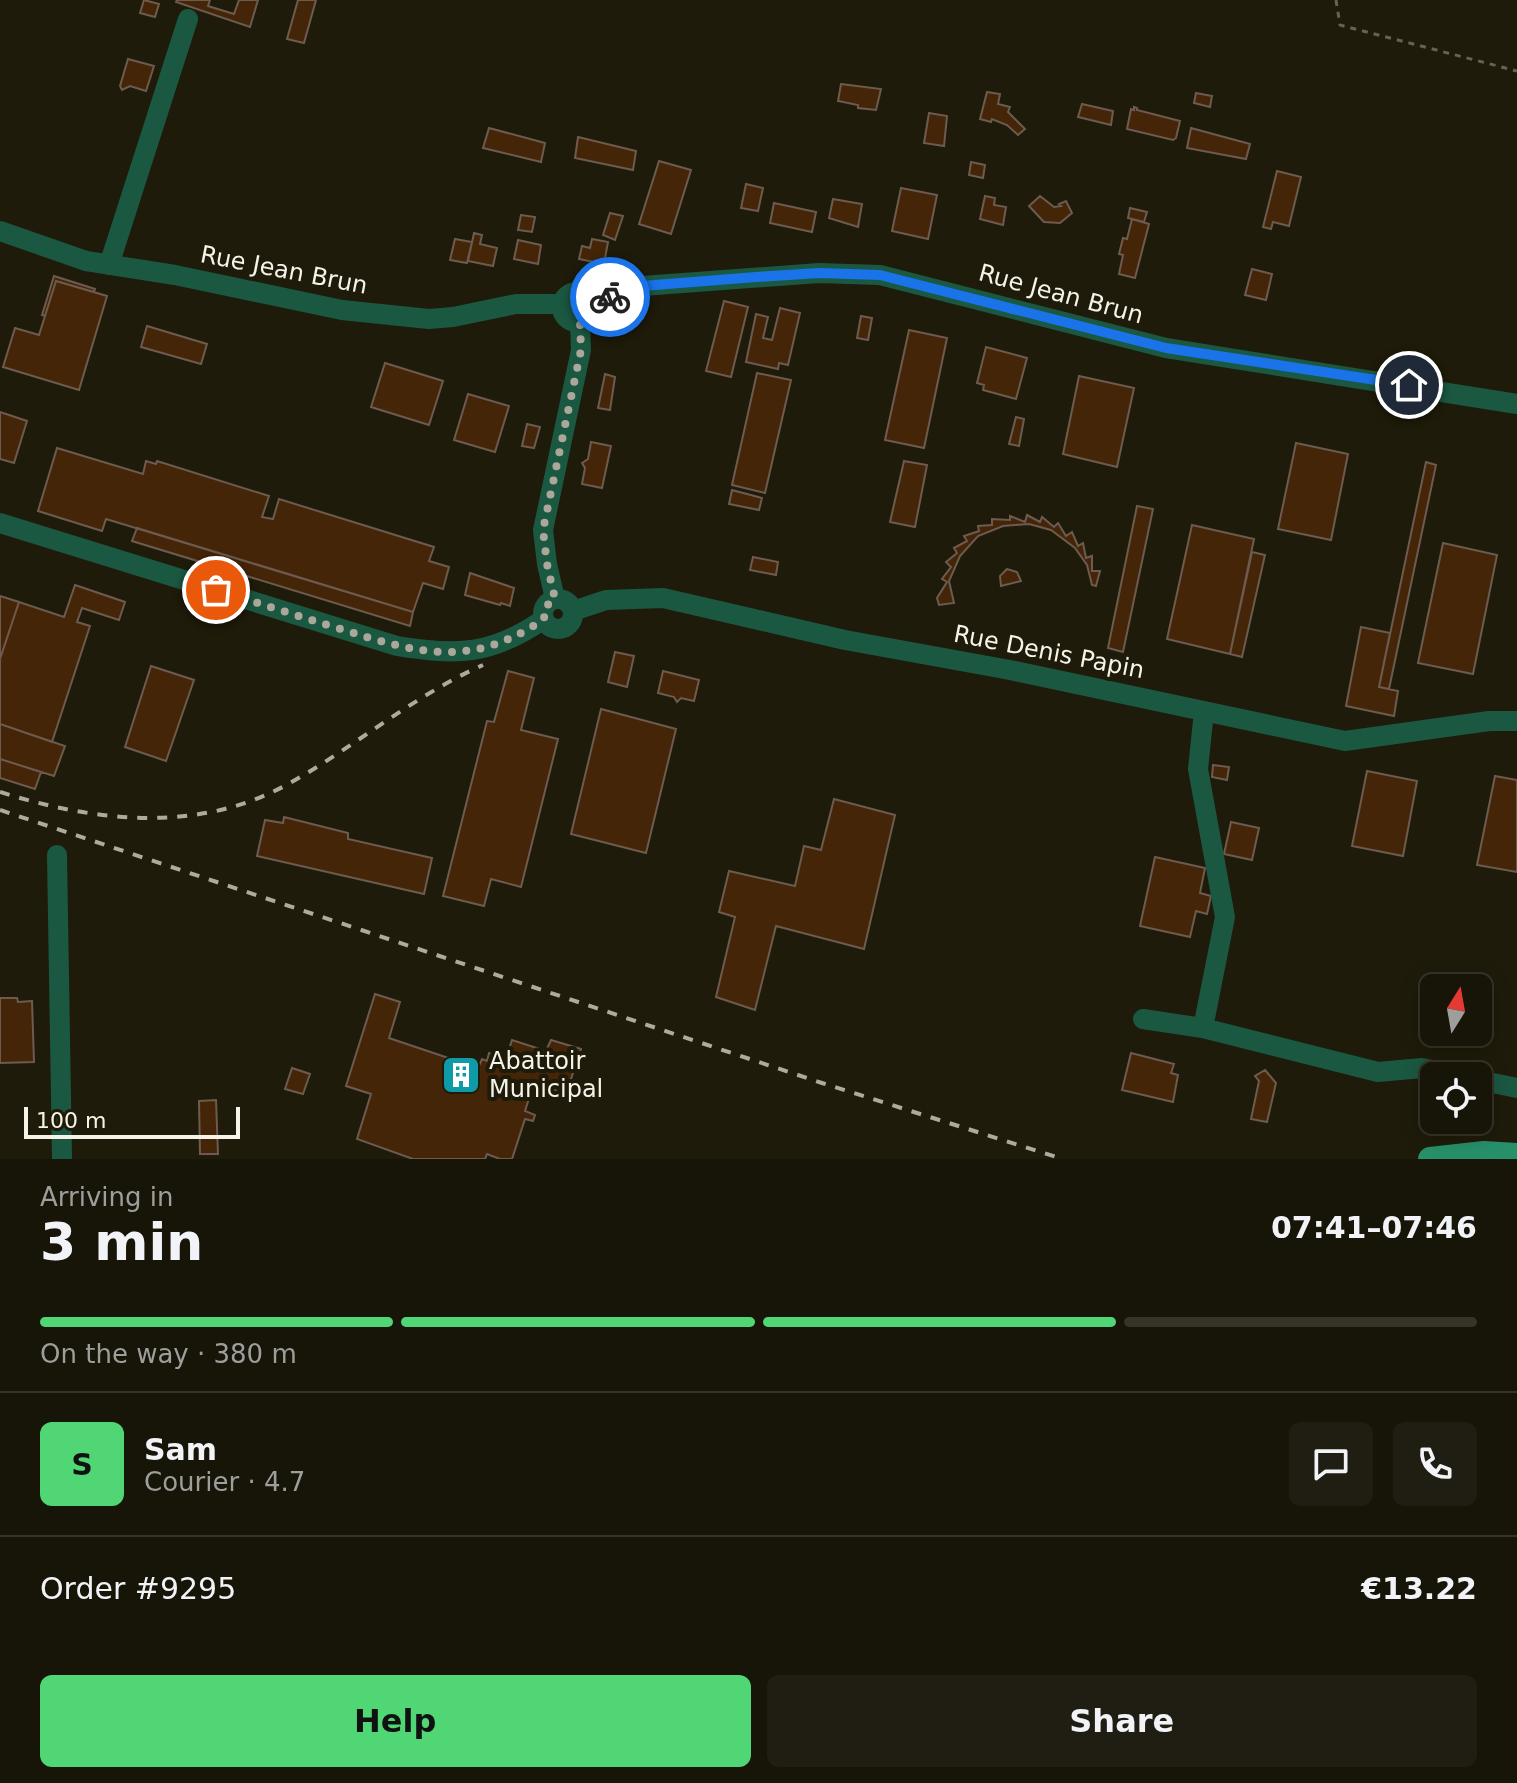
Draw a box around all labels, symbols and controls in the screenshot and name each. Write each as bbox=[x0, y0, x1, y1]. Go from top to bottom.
street label: Rue Jean Brun bbox=[198, 240, 370, 300]
courier bbox=[570, 257, 650, 337]
street label: Rue Jean Brun bbox=[976, 259, 1146, 329]
icon: bike bbox=[588, 275, 632, 319]
pin bbox=[1375, 351, 1443, 419]
icon: home bbox=[1387, 363, 1431, 407]
pin bbox=[182, 556, 250, 624]
icon: bag bbox=[194, 568, 238, 612]
street label: Rue Denis Papin bbox=[951, 620, 1147, 684]
north arrow bbox=[1420, 974, 1492, 1046]
map controls bbox=[1420, 974, 1492, 1134]
place label: Abattoir Municipal bbox=[489, 1047, 603, 1103]
building icon: Abattoir Municipal bbox=[440, 1054, 482, 1096]
button: locate bbox=[1420, 1062, 1492, 1134]
scale bar bbox=[24, 1103, 240, 1139]
text: 100 m bbox=[36, 1108, 106, 1133]
text: Arriving in bbox=[40, 1182, 174, 1212]
text: 07:41–07:46 bbox=[1271, 1210, 1477, 1245]
text: 3 min bbox=[40, 1212, 203, 1272]
text: On the way · 380 m bbox=[40, 1339, 297, 1369]
button: chat bbox=[1289, 1422, 1373, 1506]
button: phone bbox=[1393, 1422, 1477, 1506]
text: Sam bbox=[144, 1432, 217, 1467]
text: S bbox=[71, 1447, 93, 1482]
text: Courier · 4.7 bbox=[144, 1467, 305, 1497]
text: Order #9295 bbox=[40, 1571, 236, 1606]
text: €13.22 bbox=[1361, 1571, 1477, 1606]
button: Help bbox=[40, 1675, 751, 1767]
button: Share bbox=[767, 1675, 1477, 1767]

